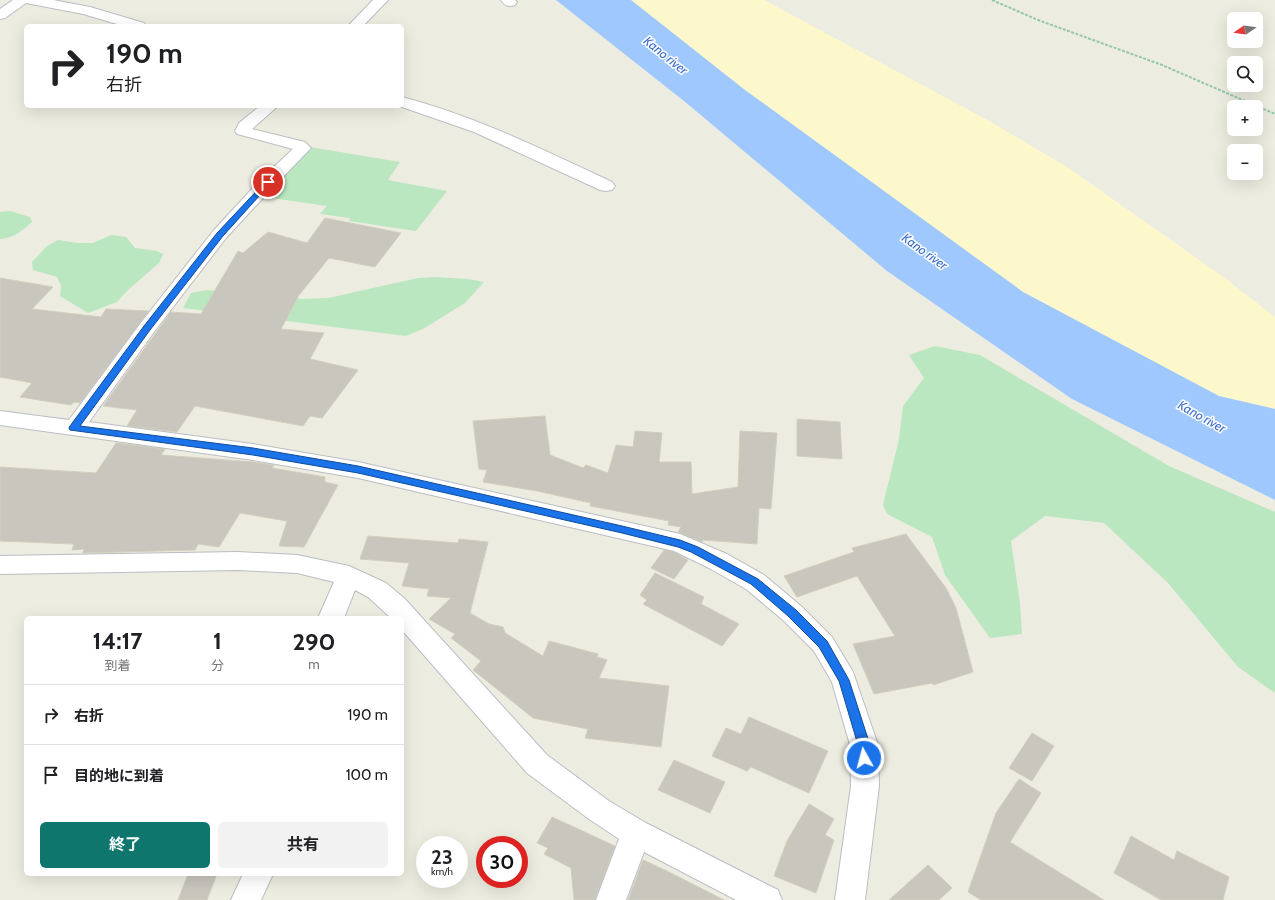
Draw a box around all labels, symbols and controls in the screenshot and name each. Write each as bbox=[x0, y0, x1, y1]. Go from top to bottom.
north arrow bbox=[1227, 12, 1263, 48]
map controls bbox=[1227, 12, 1263, 180]
water label: Kano river bbox=[641, 32, 692, 78]
text: 190 m bbox=[106, 36, 182, 70]
icon: right bbox=[40, 40, 92, 92]
button: search bbox=[1227, 56, 1263, 92]
text: 右折 bbox=[106, 74, 142, 96]
button: + bbox=[1227, 100, 1263, 136]
button: − bbox=[1227, 144, 1263, 180]
pin bbox=[251, 165, 285, 199]
icon: arrive bbox=[257, 171, 279, 193]
water label: Kano river bbox=[899, 229, 952, 273]
water label: Kano river bbox=[1175, 396, 1230, 436]
text: 14:17 bbox=[92, 626, 143, 655]
text: 1 bbox=[213, 626, 222, 655]
text: 290 bbox=[292, 627, 336, 656]
text: m bbox=[308, 656, 320, 672]
text: 到着 bbox=[104, 657, 131, 673]
text: 分 bbox=[211, 657, 224, 673]
icon: right bbox=[40, 704, 62, 726]
text: 190 m bbox=[348, 706, 388, 724]
text: 右折 bbox=[74, 707, 104, 725]
position arrow bbox=[843, 737, 885, 779]
icon: arrive bbox=[40, 764, 62, 786]
text: 100 m bbox=[346, 766, 388, 784]
text: 目的地に到着 bbox=[74, 767, 164, 785]
button: 終了 bbox=[40, 822, 210, 868]
button: 共有 bbox=[218, 822, 388, 868]
speed limit sign: 30 bbox=[476, 836, 528, 888]
text: 23 bbox=[431, 845, 453, 869]
text: km/h bbox=[431, 865, 453, 878]

